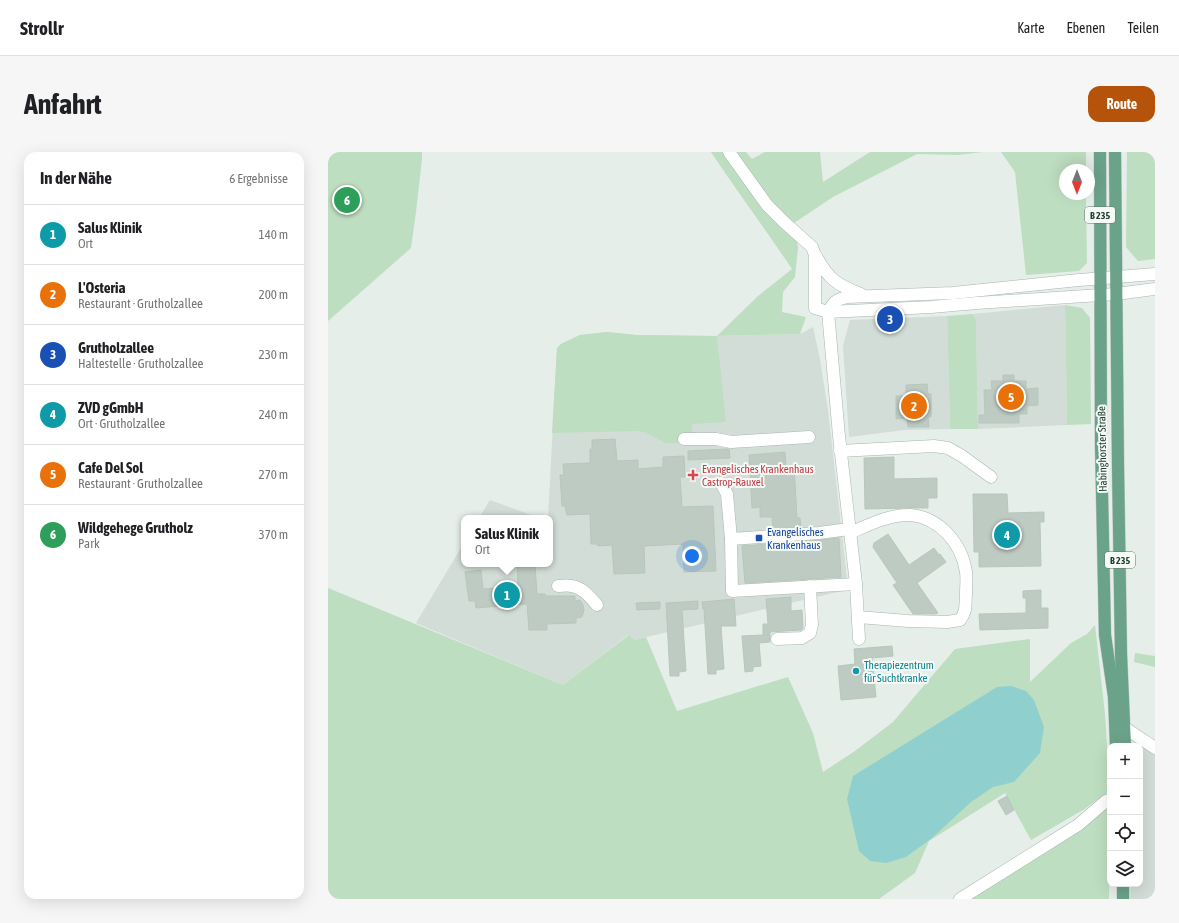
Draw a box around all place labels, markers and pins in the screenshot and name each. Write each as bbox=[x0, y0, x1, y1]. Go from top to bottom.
pin: 6 bbox=[334, 185, 360, 215]
pin: 3 bbox=[877, 304, 903, 334]
pin: 5 bbox=[998, 382, 1024, 412]
pin: 2 bbox=[901, 391, 927, 421]
place label: Evangelisches Krankenhaus Castrop-Rauxel bbox=[702, 463, 814, 488]
marker: Evangelisches Krankenhaus Castrop-Rauxel bbox=[687, 469, 699, 481]
pin: 4 bbox=[994, 520, 1020, 550]
place label: Evangelisches Krankenhaus bbox=[767, 526, 824, 551]
marker: Evangelisches Krankenhaus bbox=[754, 533, 764, 543]
pin: 1 bbox=[494, 580, 520, 610]
place label: Therapiezentrum für Suchtkranke bbox=[864, 659, 934, 684]
marker: Therapiezentrum für Suchtkranke bbox=[851, 666, 861, 676]

